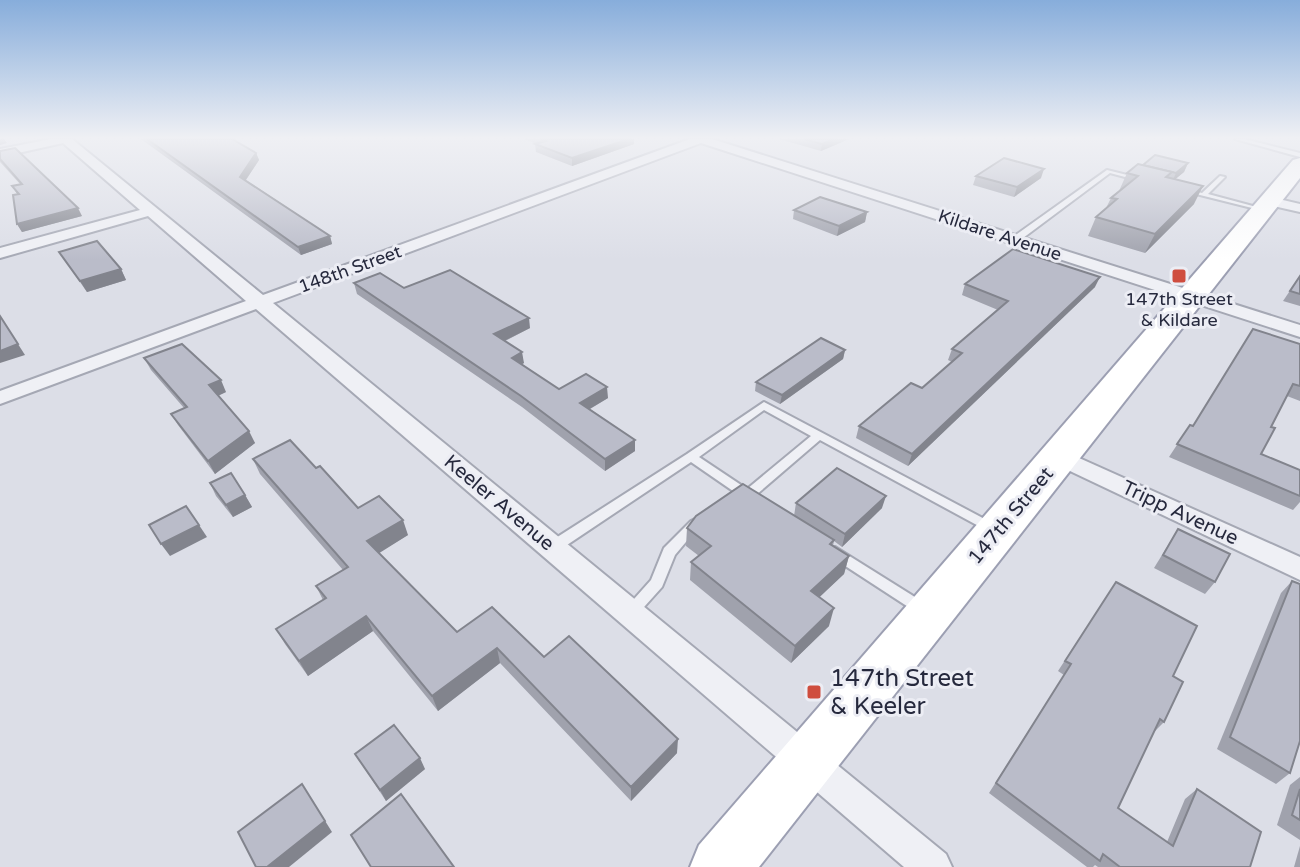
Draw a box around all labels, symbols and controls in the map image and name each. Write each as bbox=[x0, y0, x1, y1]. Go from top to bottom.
street label: Kildare Avenue bbox=[936, 205, 1064, 265]
street label: 148th Street bbox=[296, 240, 405, 298]
marker: 147th Street & Kildare bbox=[1170, 267, 1188, 285]
place label: 147th Street & Kildare bbox=[1125, 288, 1233, 331]
street label: Keeler Avenue bbox=[439, 450, 559, 556]
street label: 147th Street bbox=[963, 462, 1059, 570]
street label: Tripp Avenue bbox=[1118, 476, 1242, 550]
place label: 147th Street & Keeler bbox=[830, 664, 974, 721]
marker: 147th Street & Keeler bbox=[805, 683, 823, 701]

